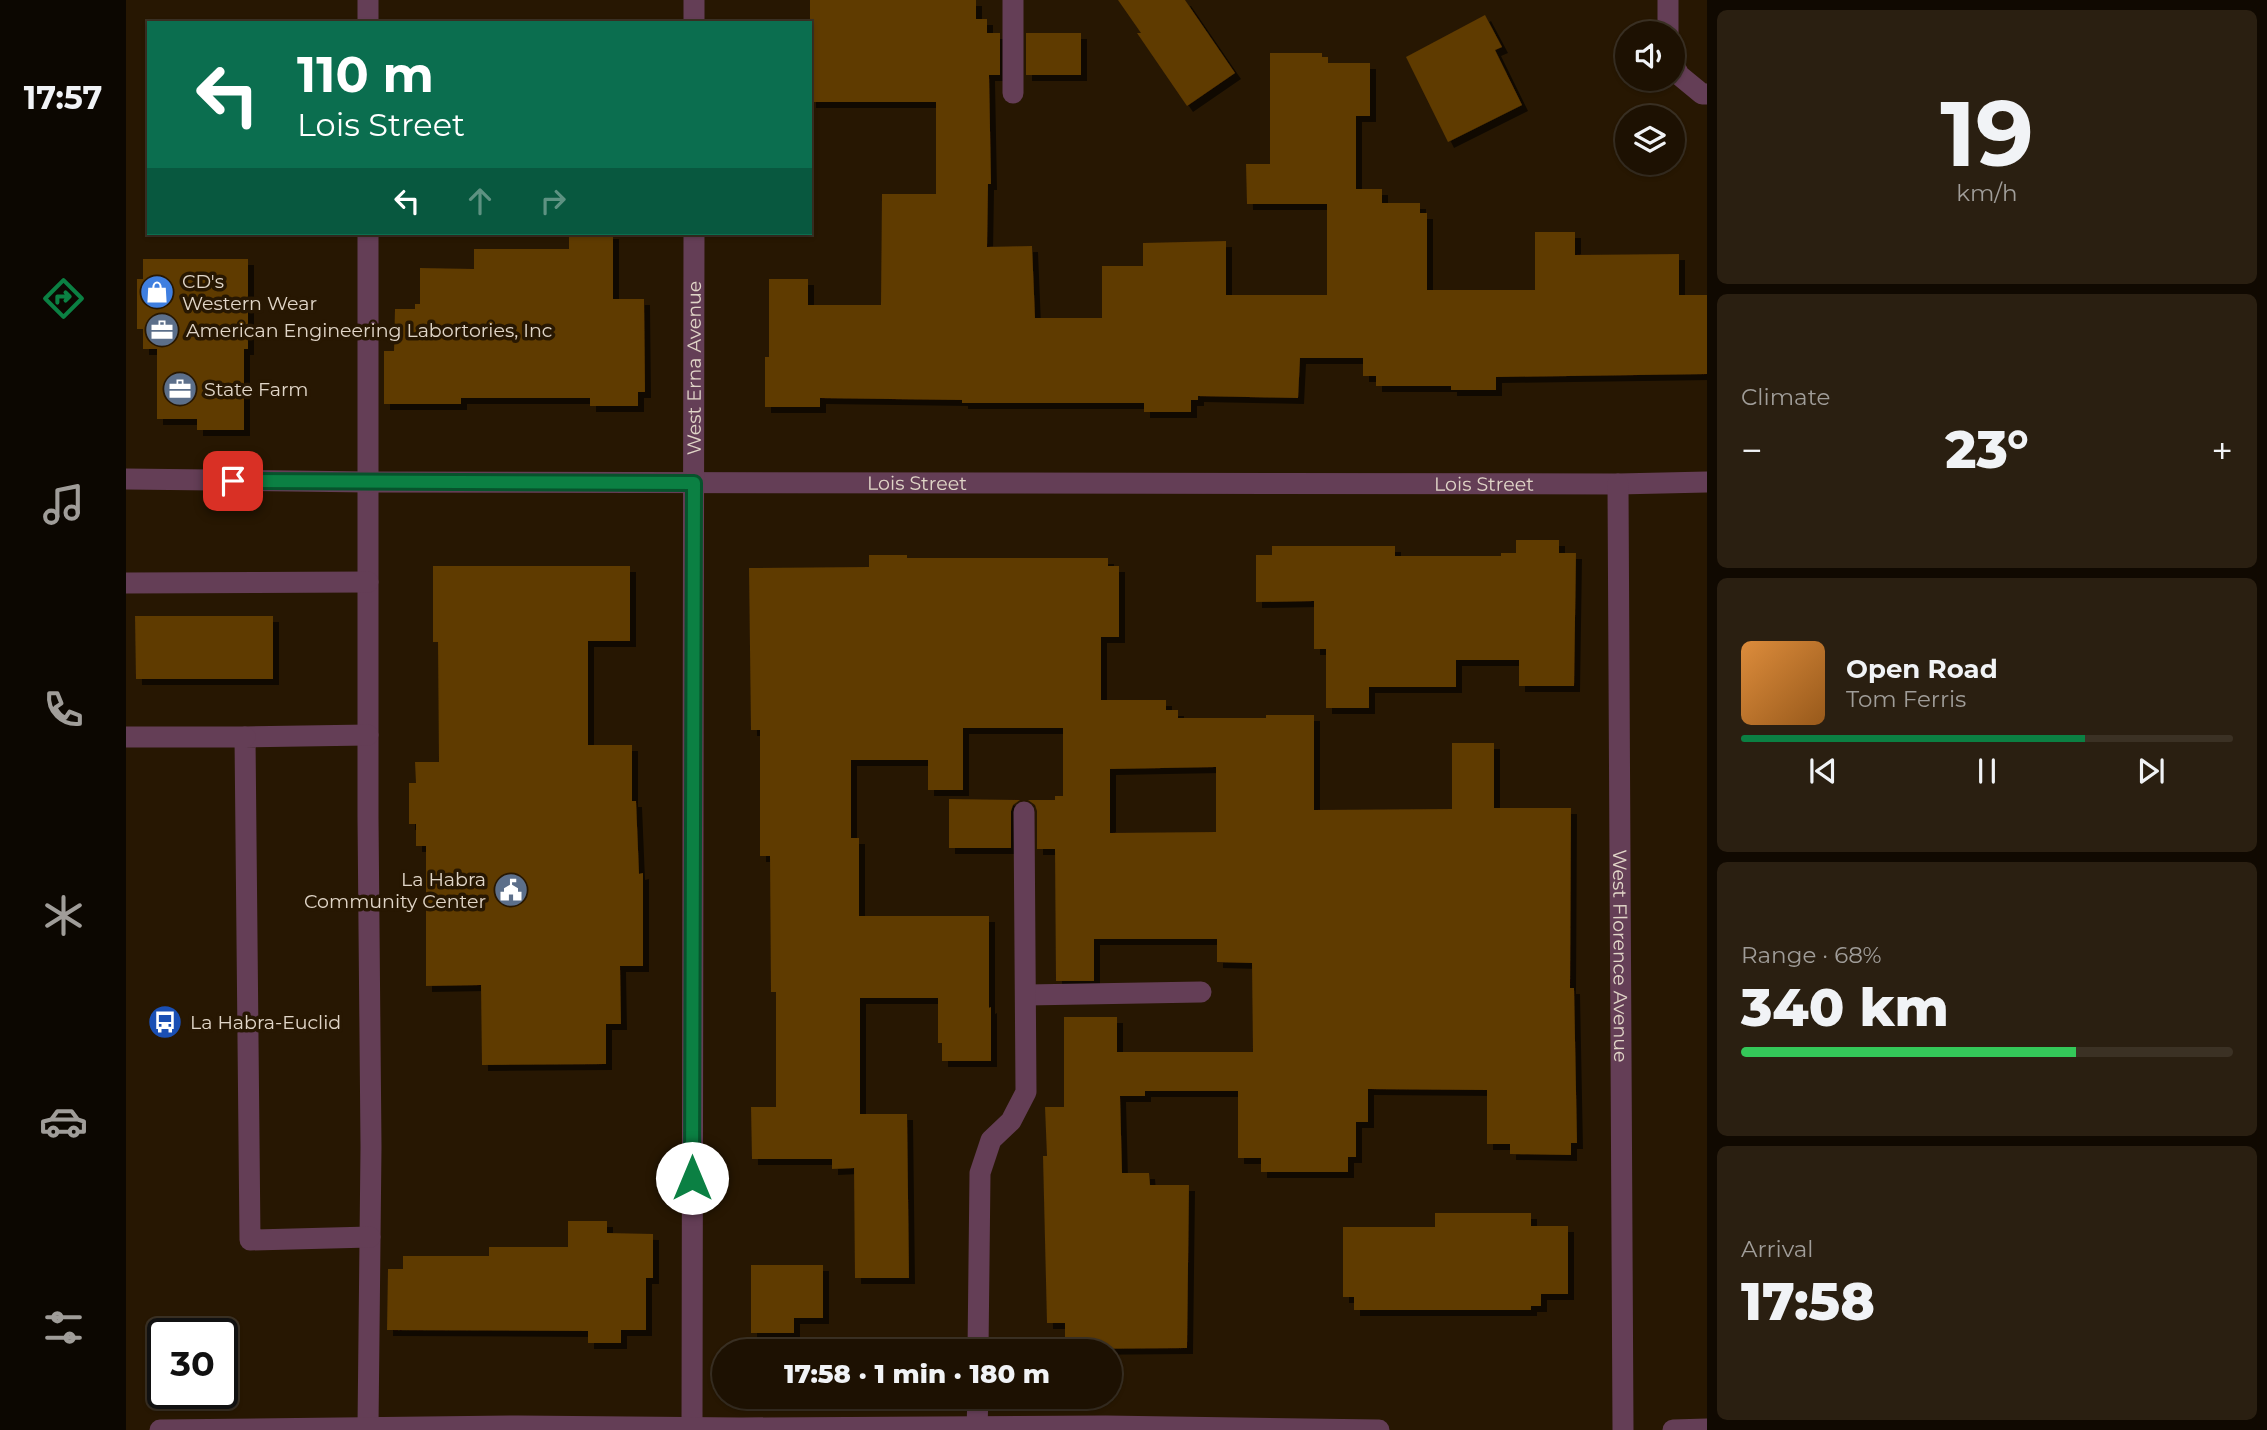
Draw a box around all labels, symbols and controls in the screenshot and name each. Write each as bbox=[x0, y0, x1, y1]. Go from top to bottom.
map controls bbox=[1615, 21, 1685, 175]
button: sound bbox=[1615, 21, 1685, 91]
text: 110 m bbox=[297, 45, 434, 104]
icon: left bbox=[182, 49, 273, 140]
text: 17:57 bbox=[24, 78, 102, 117]
text: 19 bbox=[1940, 78, 2034, 189]
text: Lois Street bbox=[297, 105, 465, 144]
button: layers bbox=[1615, 105, 1685, 175]
text: km/h bbox=[1956, 179, 2018, 207]
icon: left bbox=[388, 182, 426, 220]
icon: ahead bbox=[461, 182, 499, 220]
icon: right bbox=[534, 182, 572, 220]
place label: CD's Western Wear bbox=[182, 270, 317, 315]
shop icon: CD's Western Wear bbox=[138, 273, 176, 311]
icon: directions bbox=[39, 274, 88, 323]
street label: West Erna Avenue bbox=[682, 281, 705, 455]
office icon: American Engineering Labortories, Inc bbox=[143, 311, 181, 349]
place label: American Engineering Labortories, Inc bbox=[186, 319, 552, 342]
office icon: State Farm bbox=[161, 370, 199, 408]
place label: State Farm bbox=[204, 378, 309, 401]
text: Climate bbox=[1741, 383, 1830, 411]
text: 23° bbox=[1945, 418, 2029, 481]
text: − bbox=[1741, 427, 1763, 474]
text: + bbox=[2211, 427, 2233, 474]
pin bbox=[203, 451, 263, 511]
icon: arrive bbox=[214, 462, 252, 500]
street label: Lois Street bbox=[867, 471, 967, 494]
street label: Lois Street bbox=[1434, 472, 1534, 495]
icon: music bbox=[39, 480, 88, 529]
text: Open Road bbox=[1846, 653, 1998, 685]
icon: phone bbox=[39, 685, 88, 734]
text: Tom Ferris bbox=[1846, 685, 1966, 713]
icon: previous bbox=[1804, 752, 1842, 790]
icon: pause bbox=[1968, 752, 2006, 790]
icon: next bbox=[2132, 752, 2170, 790]
street label: West Florence Avenue bbox=[1608, 849, 1633, 1063]
place label: La Habra Community Center bbox=[304, 868, 486, 913]
public building icon: La Habra Community Center bbox=[492, 871, 530, 909]
icon: climate bbox=[39, 891, 88, 940]
text: Range · 68% bbox=[1741, 941, 1882, 969]
text: 340 km bbox=[1741, 976, 1949, 1039]
bus stop icon: La Habra-Euclid bbox=[146, 1003, 184, 1041]
place label: La Habra-Euclid bbox=[190, 1011, 341, 1034]
icon: car bbox=[39, 1097, 88, 1146]
position arrow bbox=[655, 1141, 729, 1215]
text: Arrival bbox=[1741, 1235, 1814, 1263]
text: 17:58 bbox=[1741, 1270, 1875, 1333]
icon: filters bbox=[39, 1303, 88, 1352]
speed limit sign: 30 bbox=[147, 1318, 238, 1409]
text: 17:58 · 1 min · 180 m bbox=[784, 1358, 1050, 1390]

